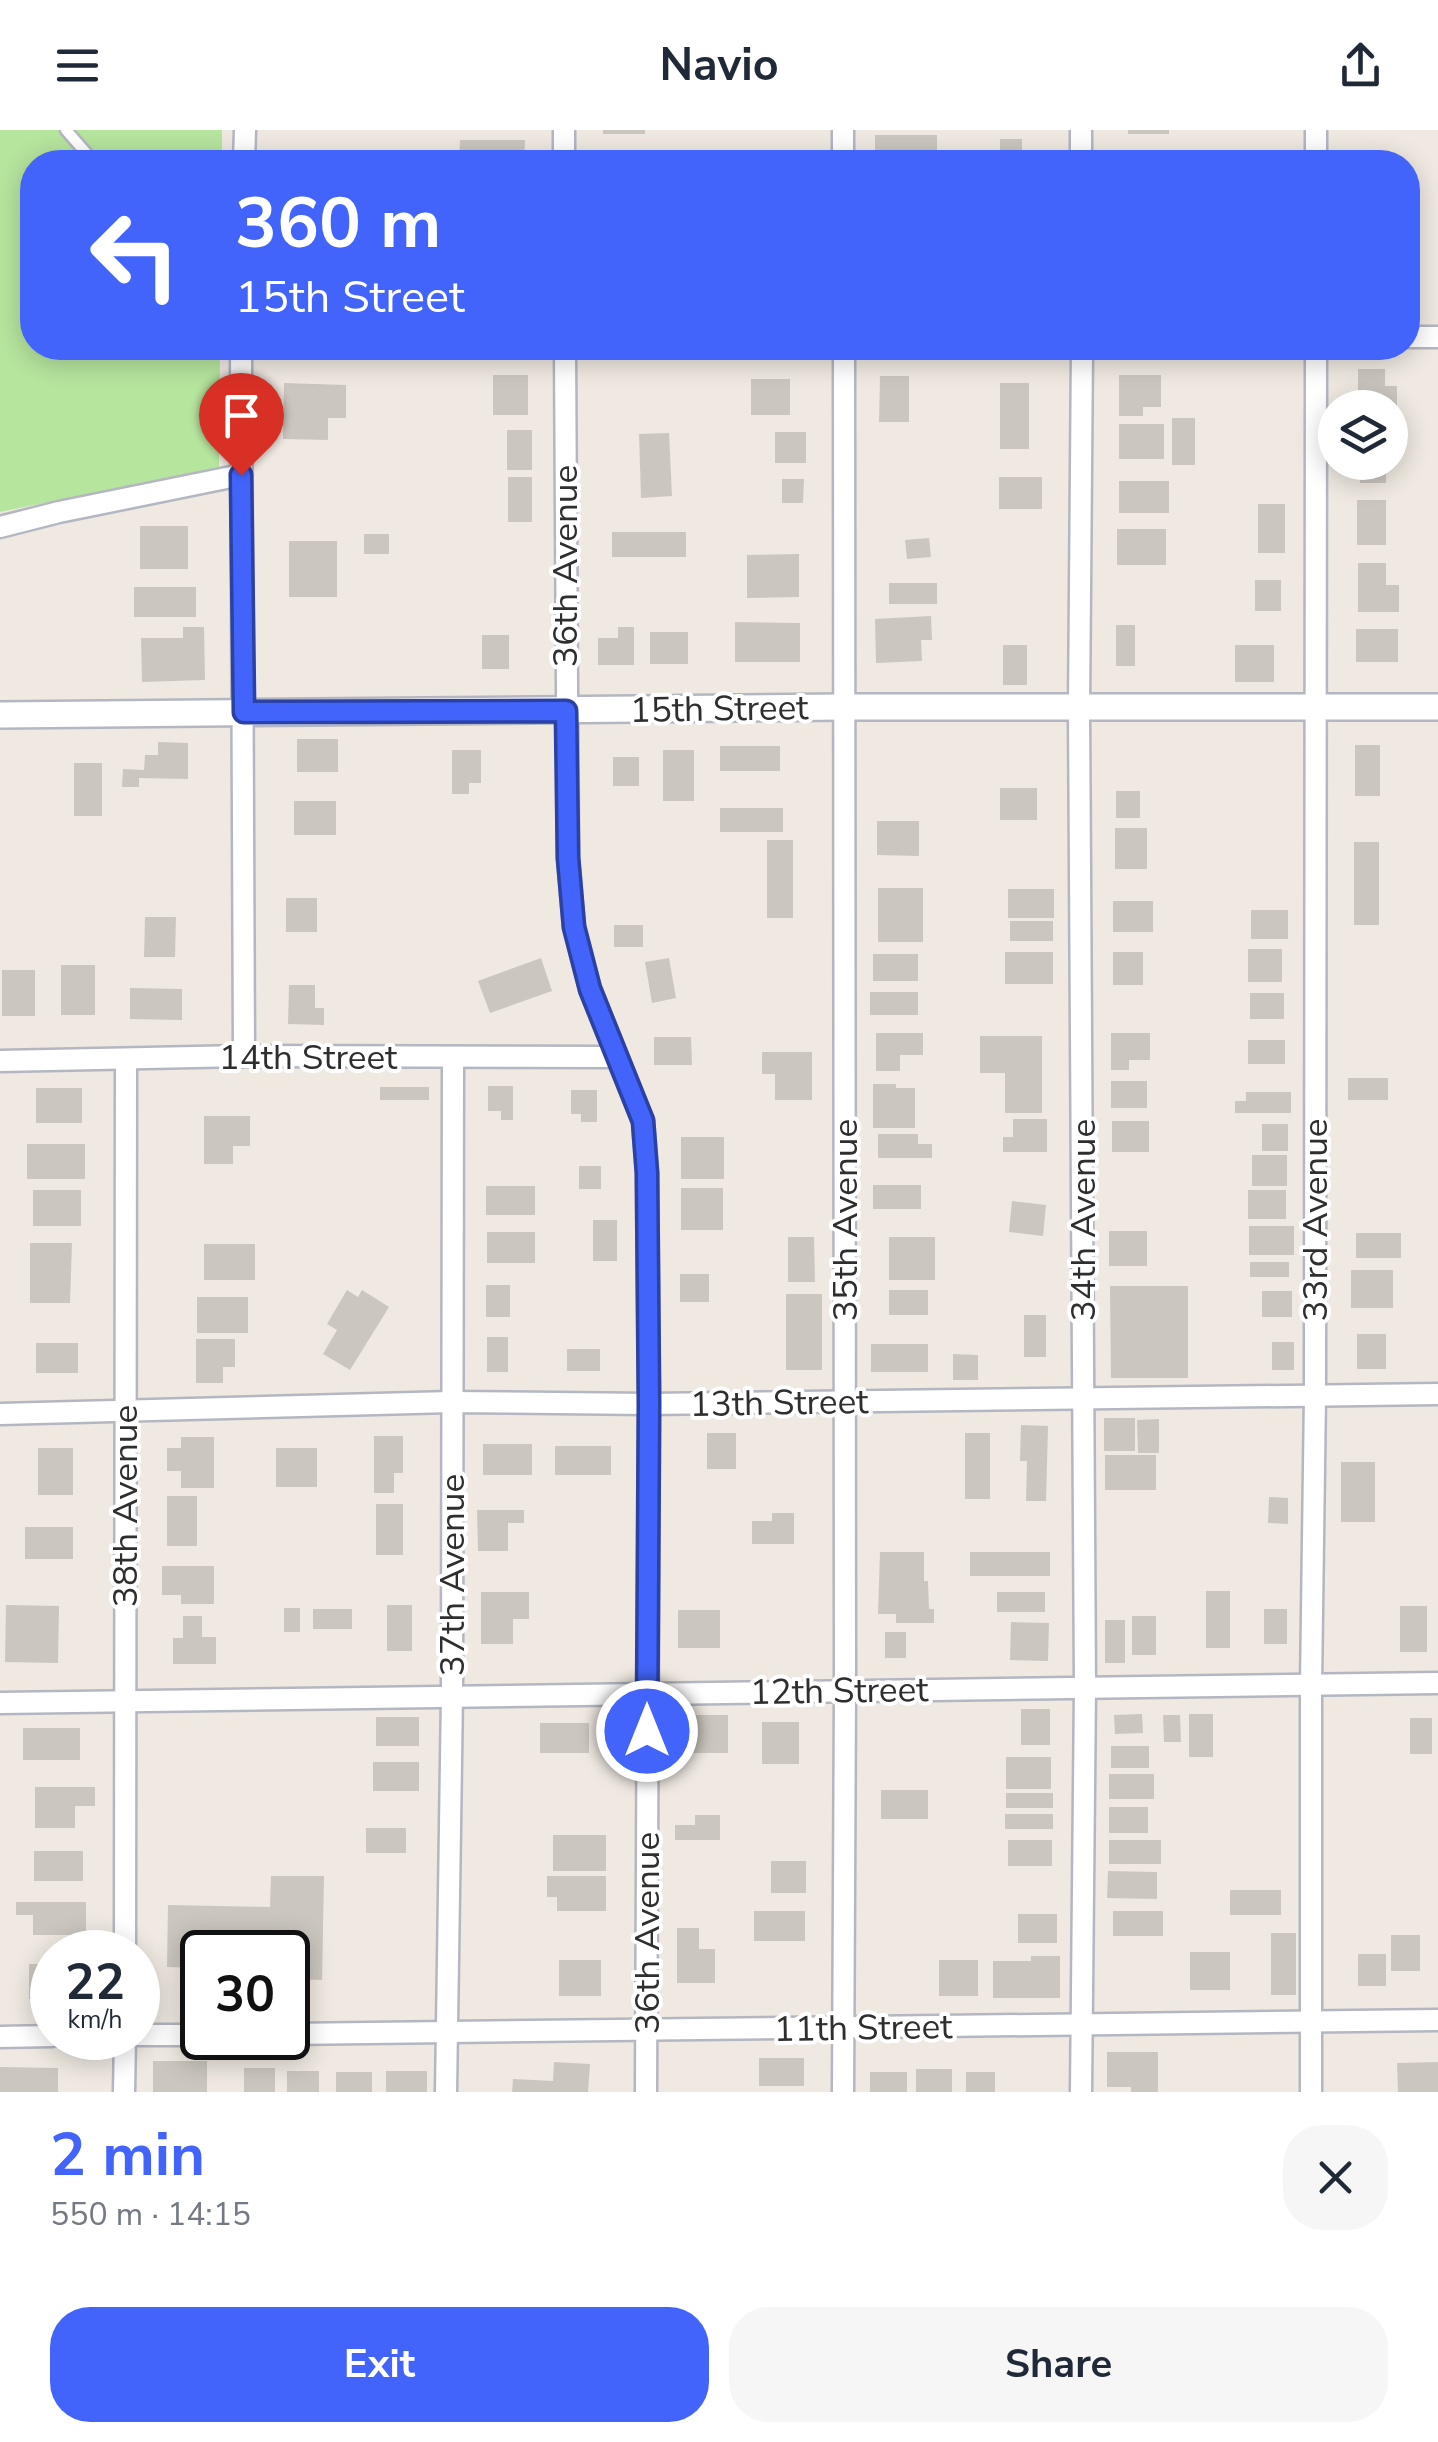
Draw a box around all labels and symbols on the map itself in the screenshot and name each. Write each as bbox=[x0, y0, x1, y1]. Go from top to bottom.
pin bbox=[199, 373, 284, 476]
street label: 36th Avenue bbox=[542, 465, 589, 667]
street label: 15th Street bbox=[629, 684, 809, 734]
street label: 14th Street bbox=[219, 1034, 398, 1081]
street label: 35th Avenue bbox=[822, 1119, 869, 1321]
street label: 34th Avenue bbox=[1060, 1119, 1107, 1321]
street label: 33rd Avenue bbox=[1292, 1119, 1339, 1321]
street label: 13th Street bbox=[689, 1378, 869, 1428]
street label: 38th Avenue bbox=[102, 1405, 149, 1607]
street label: 37th Avenue bbox=[429, 1474, 476, 1676]
street label: 12th Street bbox=[749, 1666, 929, 1716]
position arrow bbox=[595, 1679, 699, 1783]
street label: 36th Avenue bbox=[624, 1832, 671, 2034]
speed limit sign: 30 bbox=[180, 1930, 310, 2060]
street label: 11th Street bbox=[773, 2003, 953, 2053]

